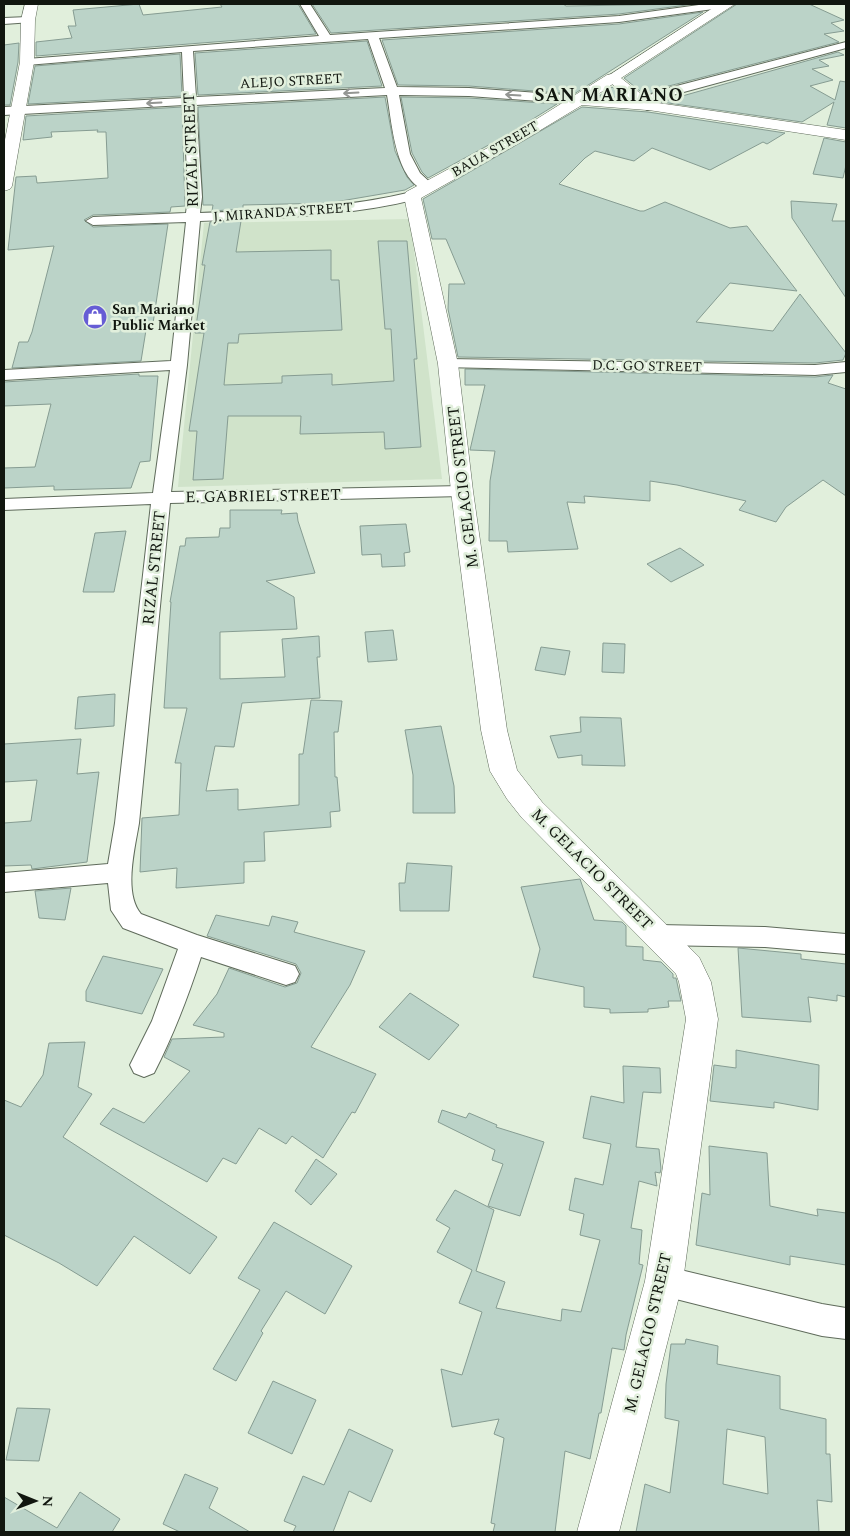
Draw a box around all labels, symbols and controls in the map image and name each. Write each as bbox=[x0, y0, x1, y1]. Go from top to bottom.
street label: ALEJO STREET bbox=[239, 68, 343, 94]
district label: SAN MARIANO bbox=[534, 82, 684, 109]
one-way arrow bbox=[343, 89, 359, 98]
one-way arrow bbox=[505, 91, 521, 100]
street label: RIZAL STREET bbox=[177, 92, 205, 208]
one-way arrow bbox=[146, 99, 162, 108]
street label: BAUA STREET bbox=[448, 116, 542, 182]
street label: J. MIRANDA STREET bbox=[213, 197, 353, 227]
place label: San Mariano Public Market bbox=[112, 299, 206, 336]
shop icon: San Mariano Public Market bbox=[82, 304, 108, 330]
street label: D.C. GO STREET bbox=[592, 355, 702, 377]
street label: M. GELACIO STREET bbox=[441, 404, 485, 570]
street label: E. GABRIEL STREET bbox=[185, 483, 341, 509]
street label: RIZAL STREET bbox=[136, 509, 172, 626]
street label: M. GELACIO STREET bbox=[526, 803, 658, 935]
street label: M. GELACIO STREET bbox=[618, 1250, 678, 1415]
north arrow bbox=[10, 1476, 60, 1526]
text: N bbox=[37, 1495, 58, 1507]

